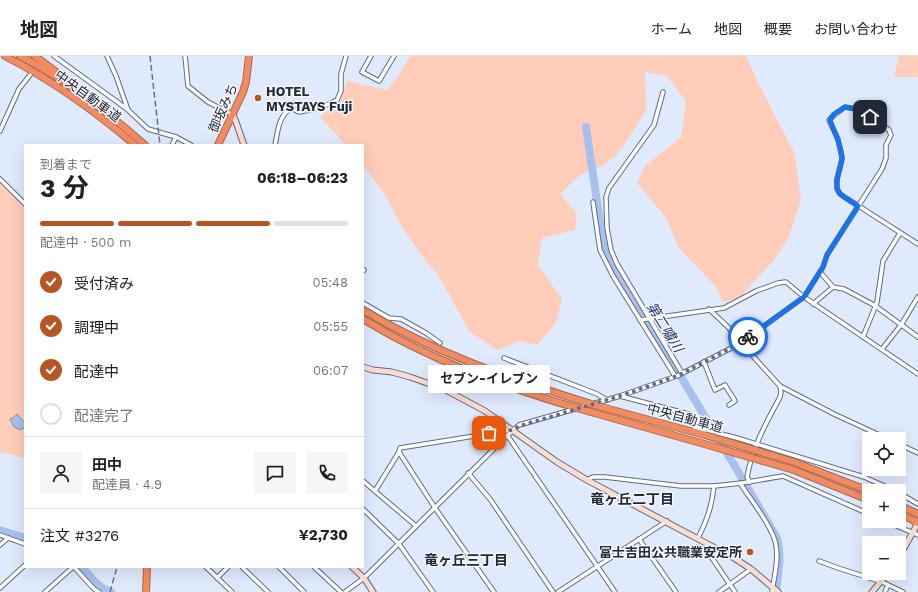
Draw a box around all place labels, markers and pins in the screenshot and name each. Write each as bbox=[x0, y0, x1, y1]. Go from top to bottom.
place label: HOTEL MYSTAYS Fuji bbox=[266, 84, 353, 114]
marker: HOTEL MYSTAYS Fuji bbox=[253, 93, 263, 103]
pin bbox=[853, 100, 887, 134]
callout: セブン-イレブン bbox=[428, 365, 550, 393]
pin bbox=[472, 416, 506, 450]
place label: 富士吉田公共職業安定所 bbox=[599, 545, 742, 560]
marker: 富士吉田公共職業安定所 bbox=[745, 547, 755, 557]

